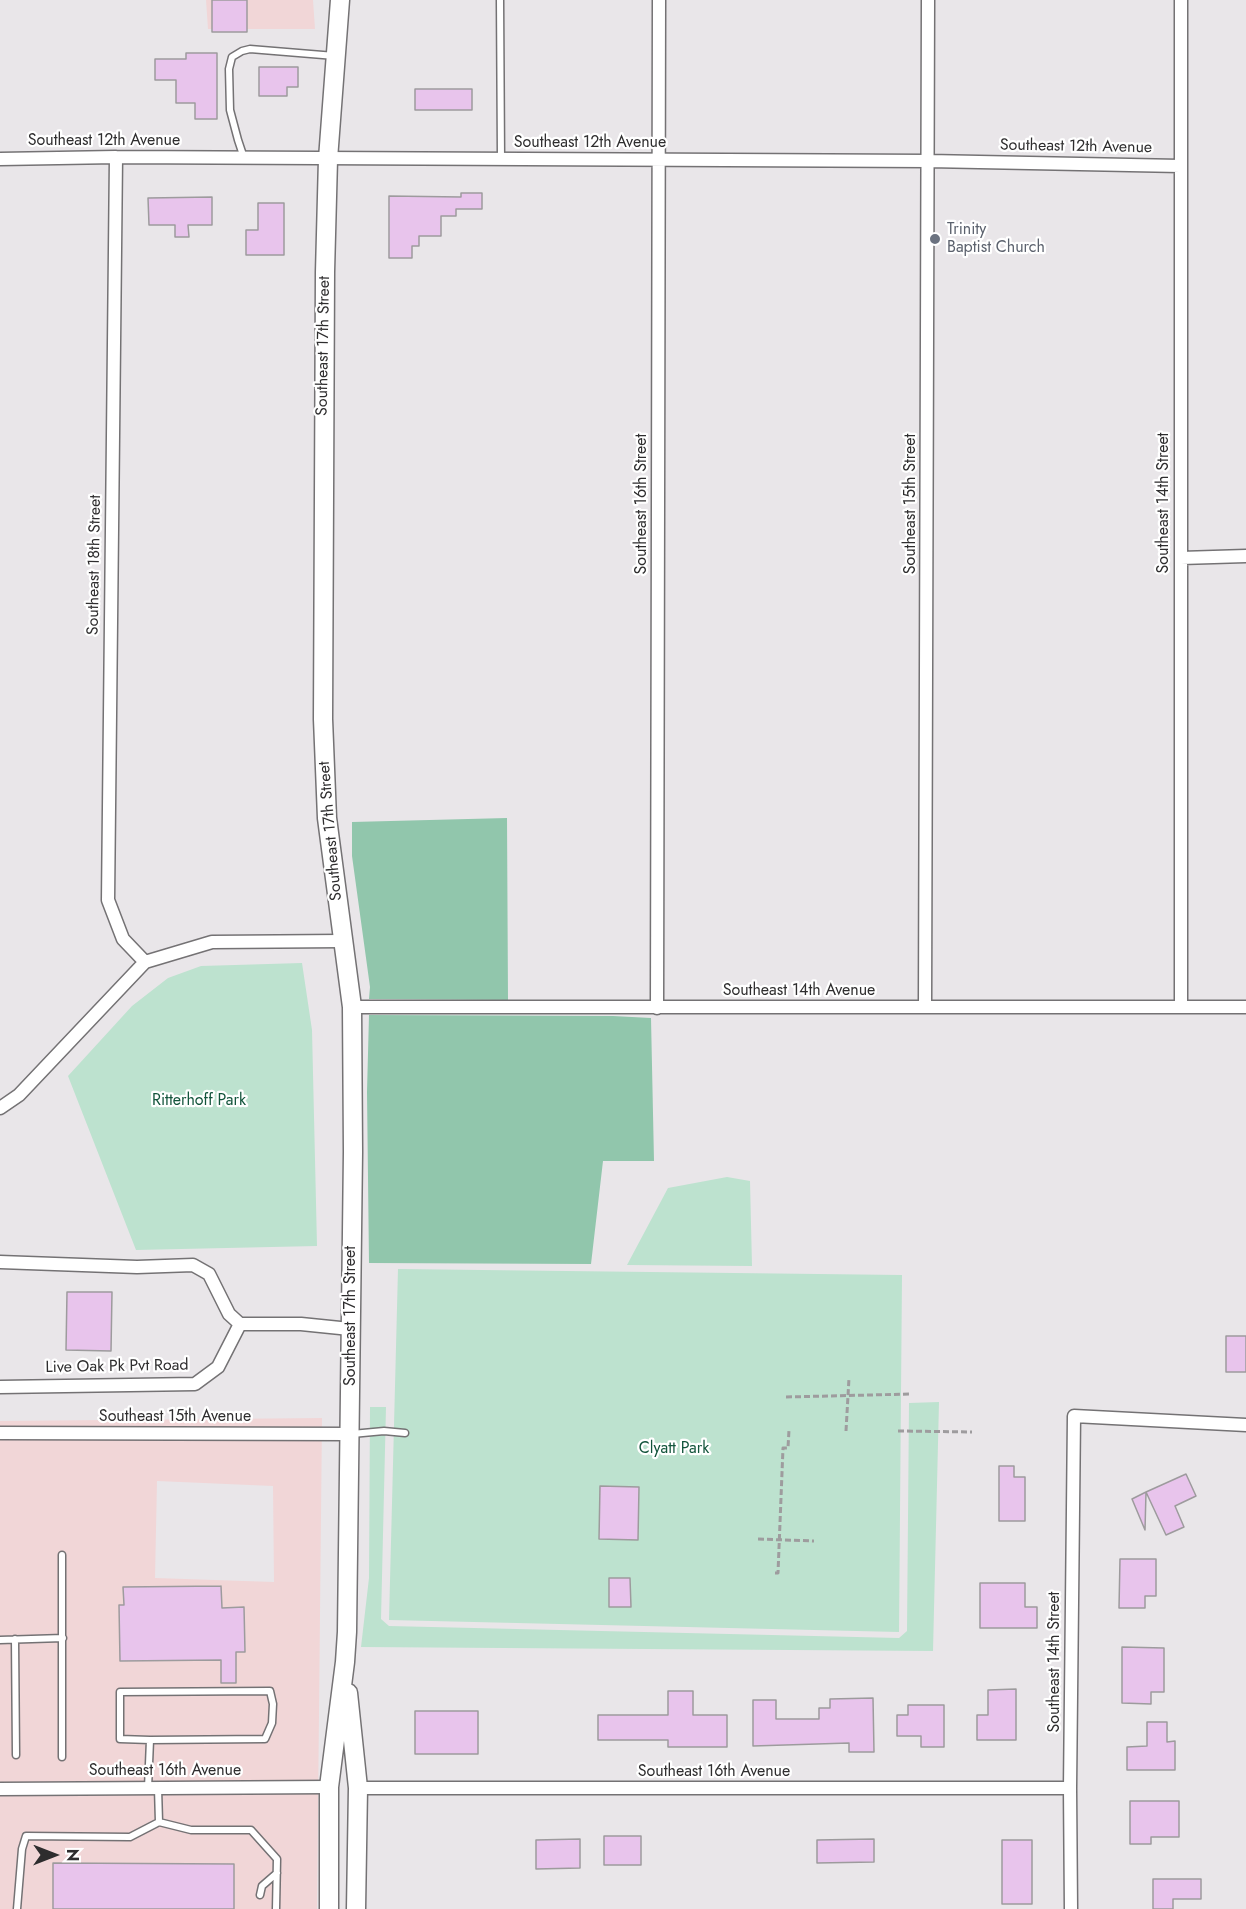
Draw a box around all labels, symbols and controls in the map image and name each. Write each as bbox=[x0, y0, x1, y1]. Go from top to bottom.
street label: Southeast 12th Avenue bbox=[28, 131, 180, 151]
street label: Southeast 12th Avenue bbox=[514, 133, 666, 153]
street label: Southeast 12th Avenue bbox=[1000, 136, 1152, 158]
place label: Trinity Baptist Church bbox=[947, 220, 1045, 258]
marker: Trinity Baptist Church bbox=[928, 232, 942, 246]
street label: Southeast 17th Street bbox=[313, 276, 335, 416]
street label: Southeast 14th Street bbox=[1154, 433, 1174, 573]
street label: Southeast 16th Street bbox=[632, 434, 652, 574]
street label: Southeast 15th Street bbox=[901, 434, 921, 574]
street label: Southeast 18th Street bbox=[84, 495, 106, 635]
street label: Southeast 17th Street bbox=[315, 760, 347, 902]
street label: Southeast 14th Avenue bbox=[723, 981, 875, 1001]
park label: Ritterhoff Park bbox=[152, 1091, 246, 1111]
street label: Southeast 17th Street bbox=[341, 1246, 361, 1386]
street label: Live Oak Pk Pvt Road bbox=[45, 1356, 189, 1378]
street label: Southeast 15th Avenue bbox=[99, 1407, 251, 1427]
park label: Clyatt Park bbox=[639, 1439, 709, 1459]
street label: Southeast 14th Street bbox=[1045, 1592, 1065, 1732]
street label: Southeast 16th Avenue bbox=[89, 1761, 241, 1781]
street label: Southeast 16th Avenue bbox=[638, 1762, 790, 1782]
north arrow bbox=[24, 1825, 84, 1885]
text: N bbox=[61, 1849, 84, 1861]

